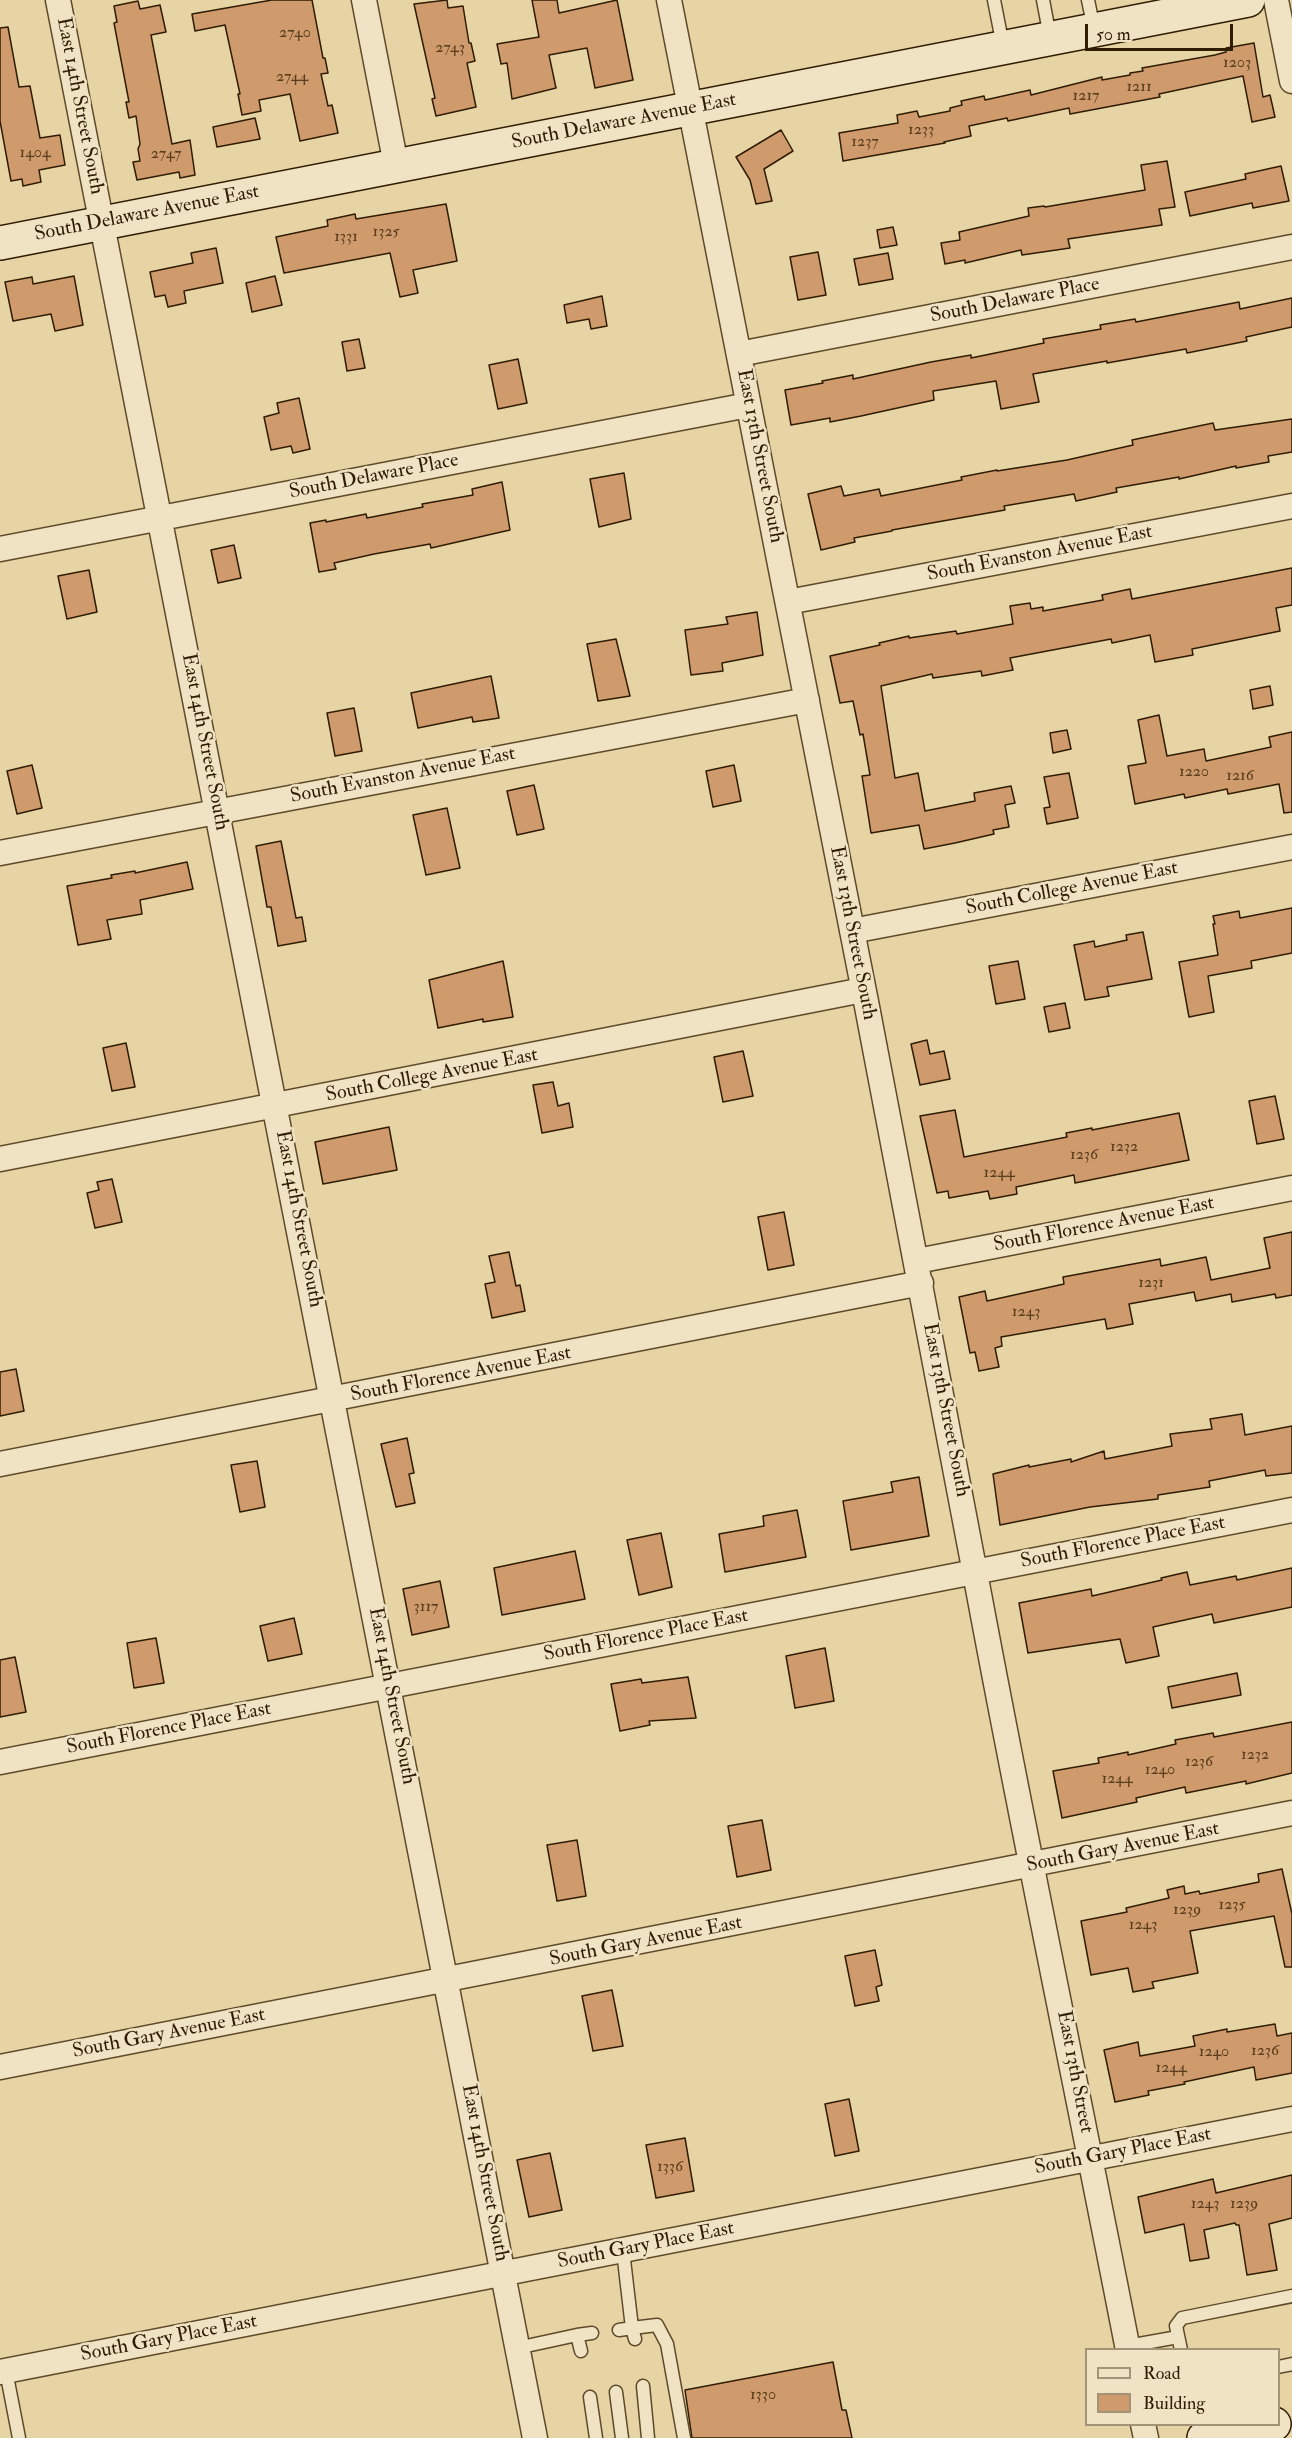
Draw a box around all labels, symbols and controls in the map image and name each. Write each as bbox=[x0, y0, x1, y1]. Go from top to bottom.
scale bar bbox=[1088, 12, 1236, 50]
street label: East 14th Street South bbox=[50, 16, 108, 196]
text: 50 m bbox=[1096, 23, 1131, 46]
house number: 2740 bbox=[279, 24, 311, 44]
house number: 2743 bbox=[435, 39, 465, 59]
house number: 1203 bbox=[1223, 54, 1251, 74]
house number: 2744 bbox=[276, 68, 308, 88]
house number: 1211 bbox=[1126, 78, 1152, 98]
house number: 1217 bbox=[1073, 87, 1099, 107]
street label: South Delaware Avenue East bbox=[510, 88, 738, 156]
house number: 1233 bbox=[908, 121, 934, 141]
house number: 1237 bbox=[851, 133, 879, 153]
house number: 1404 bbox=[19, 144, 51, 164]
house number: 2747 bbox=[151, 145, 181, 165]
street label: South Delaware Avenue East bbox=[33, 180, 261, 248]
house number: 1325 bbox=[373, 223, 399, 243]
house number: 1331 bbox=[334, 228, 358, 248]
street label: South Delaware Place bbox=[928, 273, 1102, 329]
street label: East 13th Street South bbox=[730, 367, 788, 545]
street label: South Delaware Place bbox=[287, 449, 461, 505]
street label: South Evanston Avenue East bbox=[925, 520, 1155, 588]
street label: East 14th Street South bbox=[175, 652, 233, 832]
street label: South Evanston Avenue East bbox=[288, 742, 518, 810]
house number: 1220 bbox=[1179, 763, 1209, 783]
house number: 1216 bbox=[1226, 767, 1254, 787]
street label: East 13th Street South bbox=[823, 844, 881, 1022]
street label: South College Avenue East bbox=[964, 857, 1180, 921]
street label: South College Avenue East bbox=[324, 1044, 540, 1108]
street label: East 14th Street South bbox=[269, 1129, 327, 1309]
house number: 1232 bbox=[1110, 1138, 1138, 1158]
house number: 1236 bbox=[1070, 1146, 1098, 1166]
house number: 1244 bbox=[983, 1164, 1015, 1184]
street label: South Florence Avenue East bbox=[992, 1192, 1216, 1258]
house number: 1231 bbox=[1138, 1274, 1164, 1294]
house number: 1243 bbox=[1012, 1303, 1040, 1323]
street label: East 13th Street South bbox=[916, 1321, 974, 1499]
street label: South Florence Avenue East bbox=[349, 1342, 573, 1408]
street label: South Florence Place East bbox=[1019, 1511, 1227, 1575]
house number: 3117 bbox=[414, 1598, 438, 1618]
street label: South Florence Place East bbox=[542, 1604, 750, 1668]
street label: East 14th Street South bbox=[362, 1606, 420, 1786]
street label: South Florence Place East bbox=[65, 1697, 273, 1761]
house number: 1232 bbox=[1241, 1746, 1269, 1766]
house number: 1236 bbox=[1185, 1753, 1213, 1773]
house number: 1240 bbox=[1145, 1761, 1175, 1781]
house number: 1244 bbox=[1101, 1770, 1133, 1790]
street label: South Gary Avenue East bbox=[1025, 1818, 1221, 1878]
house number: 1235 bbox=[1219, 1896, 1245, 1916]
house number: 1239 bbox=[1173, 1901, 1201, 1921]
street label: South Gary Avenue East bbox=[548, 1912, 744, 1972]
house number: 1243 bbox=[1129, 1916, 1157, 1936]
street label: South Gary Avenue East bbox=[71, 2004, 267, 2064]
street label: East 13th Street bbox=[1050, 2009, 1098, 2135]
house number: 1236 bbox=[1251, 2042, 1279, 2062]
house number: 1240 bbox=[1199, 2043, 1229, 2063]
house number: 1244 bbox=[1155, 2059, 1187, 2079]
street label: East 14th Street South bbox=[455, 2083, 513, 2263]
street label: South Gary Place East bbox=[1033, 2123, 1213, 2181]
house number: 1336 bbox=[657, 2158, 683, 2178]
house number: 1243 bbox=[1191, 2195, 1219, 2215]
house number: 1239 bbox=[1230, 2195, 1258, 2215]
street label: South Gary Place East bbox=[556, 2217, 736, 2275]
street label: South Gary Place East bbox=[79, 2310, 259, 2368]
legend bbox=[1085, 2348, 1280, 2426]
text: Road bbox=[1143, 2362, 1181, 2385]
house number: 1330 bbox=[750, 2386, 776, 2406]
text: Building bbox=[1143, 2392, 1205, 2415]

